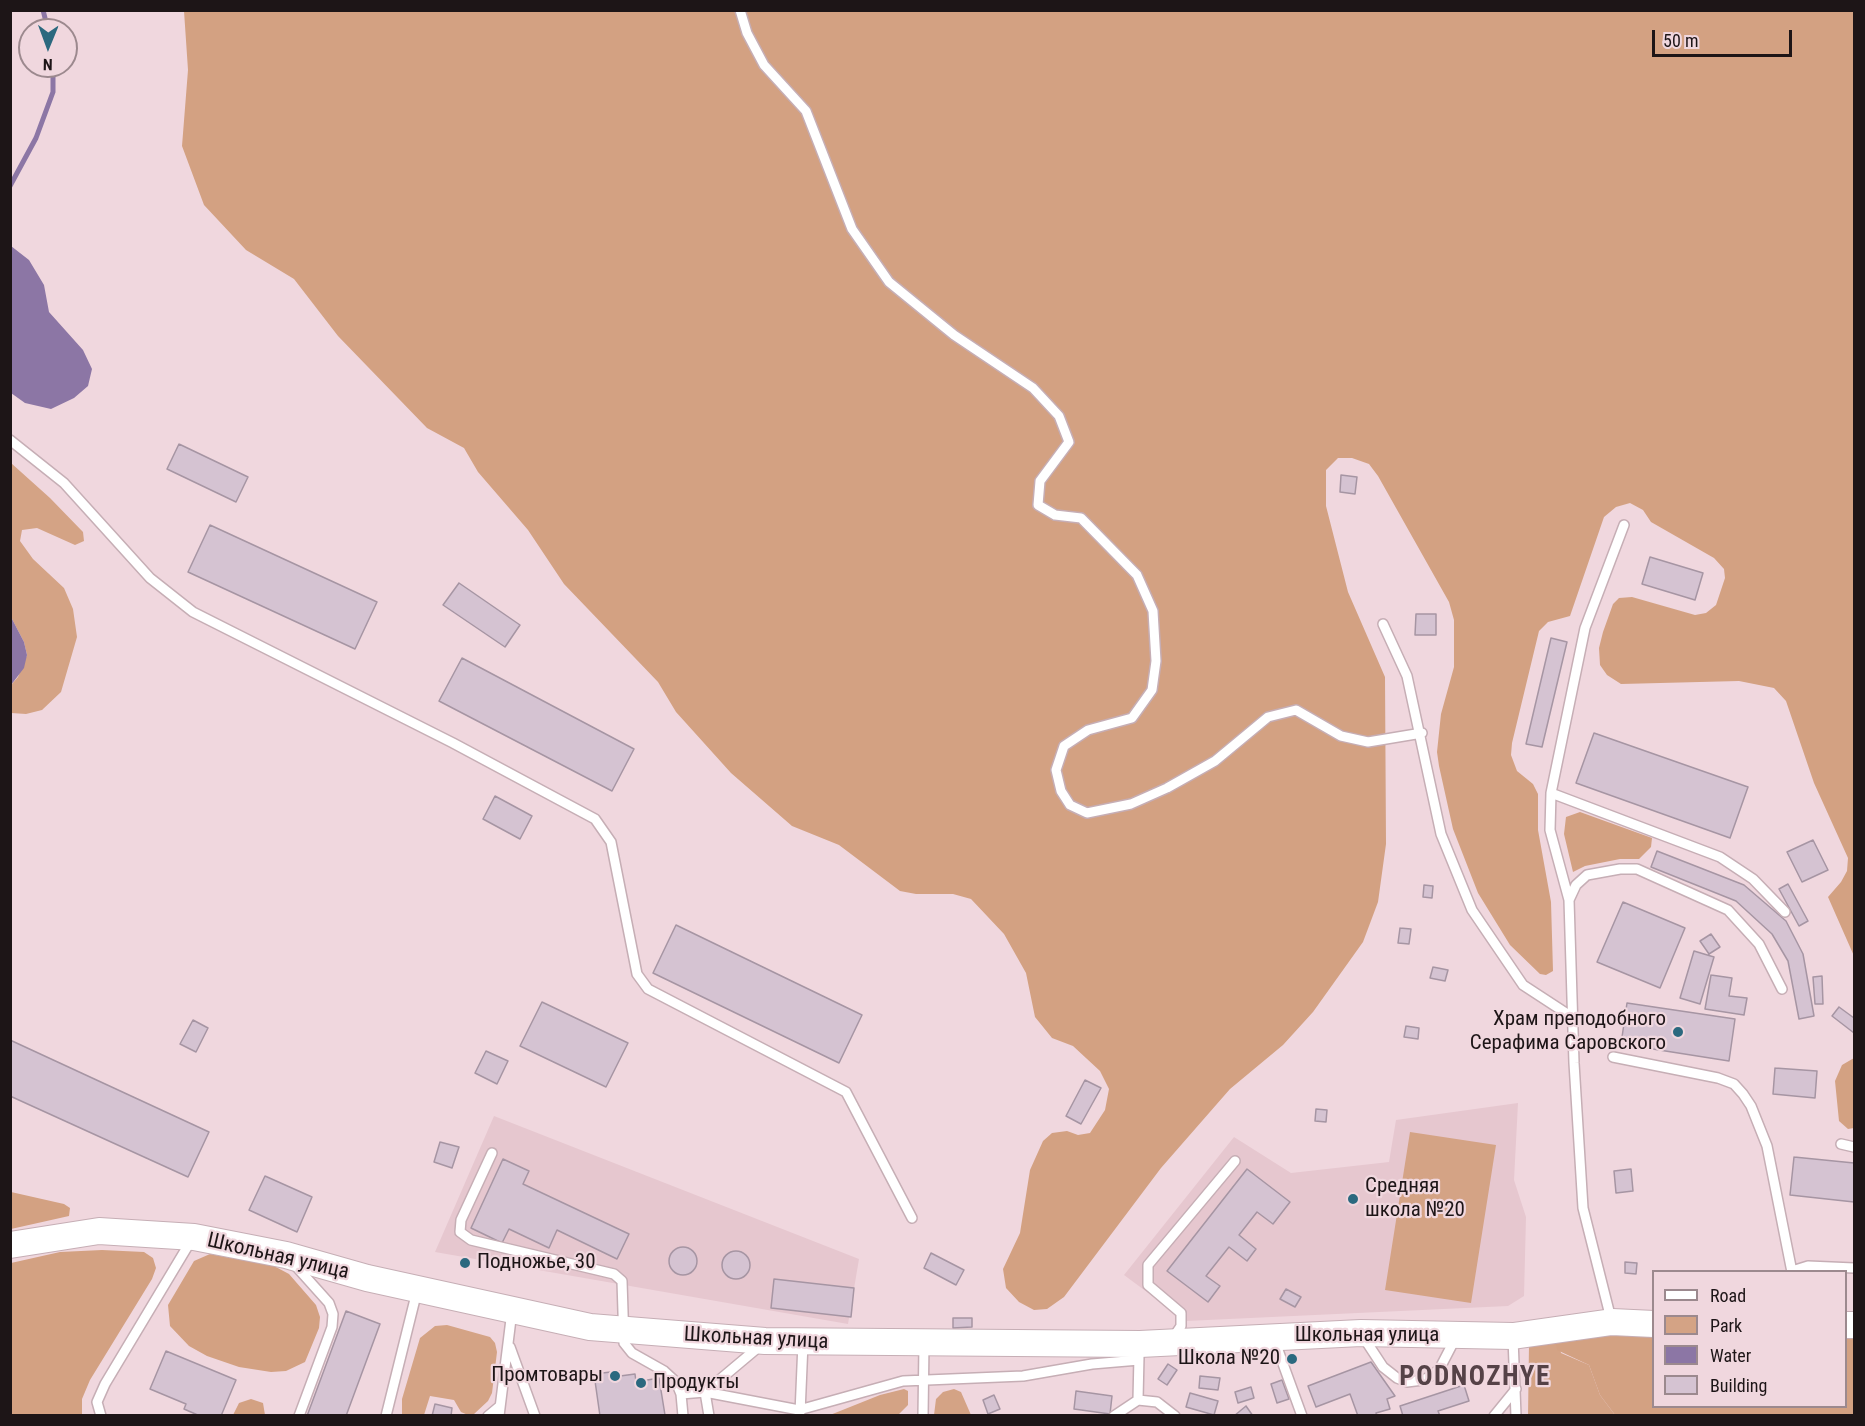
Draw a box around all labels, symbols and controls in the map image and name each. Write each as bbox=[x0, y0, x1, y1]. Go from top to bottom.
north arrow bbox=[18, 18, 78, 78]
scale bar bbox=[1655, 18, 1794, 56]
text: 50 m bbox=[1663, 30, 1698, 51]
text: N bbox=[43, 55, 53, 74]
place label: Храм преподобного Серафима Саровского bbox=[1470, 1007, 1666, 1057]
marker: Храм преподобного Серафима Саровского bbox=[1671, 1025, 1685, 1039]
place label: Средняя школа №20 bbox=[1365, 1174, 1465, 1224]
marker: Средняя школа №20 bbox=[1346, 1192, 1360, 1206]
street label: Школьная улица bbox=[205, 1228, 351, 1286]
place label: Подножье, 30 bbox=[477, 1250, 596, 1276]
marker: Подножье, 30 bbox=[458, 1256, 472, 1270]
legend bbox=[1652, 1270, 1847, 1408]
text: Road bbox=[1710, 1285, 1746, 1306]
text: Park bbox=[1710, 1315, 1742, 1336]
street label: Школьная улица bbox=[683, 1323, 829, 1355]
street label: Школьная улица bbox=[1295, 1323, 1439, 1349]
text: Water bbox=[1710, 1345, 1751, 1366]
place label: Школа №20 bbox=[1178, 1346, 1280, 1372]
marker: Школа №20 bbox=[1285, 1352, 1299, 1366]
district label: PODNOZHYE bbox=[1399, 1362, 1551, 1394]
place label: Промтовары bbox=[491, 1363, 603, 1389]
marker: Промтовары bbox=[608, 1369, 622, 1383]
place label: Продукты bbox=[653, 1370, 740, 1396]
text: Building bbox=[1710, 1375, 1767, 1396]
marker: Продукты bbox=[634, 1376, 648, 1390]

